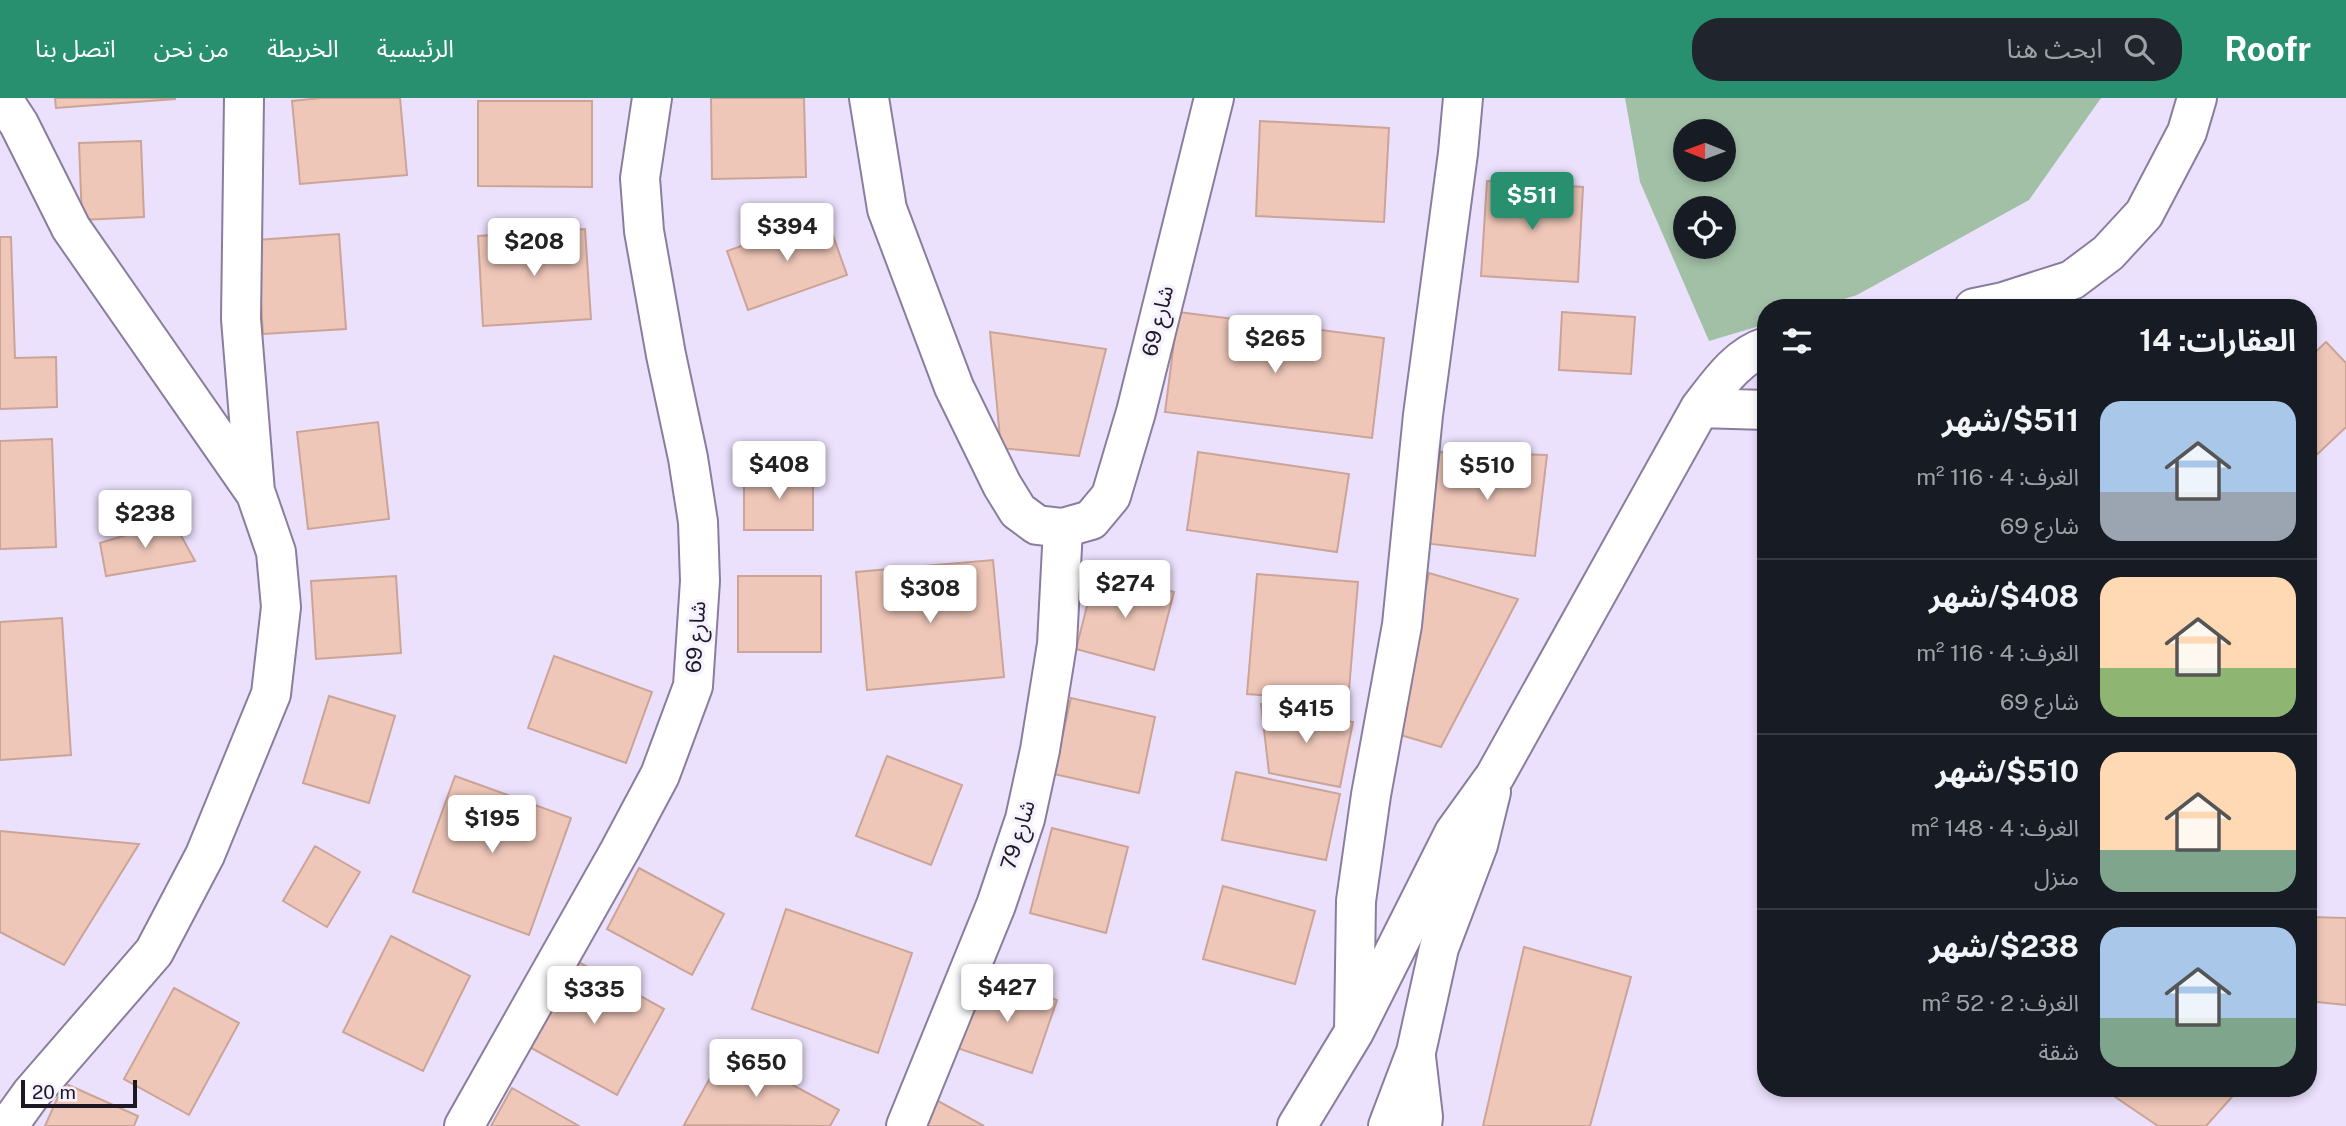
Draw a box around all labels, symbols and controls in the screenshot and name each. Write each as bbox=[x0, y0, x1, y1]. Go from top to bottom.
search box bbox=[1692, 18, 2182, 81]
icon: search bbox=[2120, 30, 2158, 68]
text: Roofr bbox=[2224, 30, 2311, 68]
text: ابحث هنا bbox=[2007, 33, 2102, 64]
text: اتصل بنا bbox=[35, 34, 116, 62]
text: من نحن bbox=[154, 34, 229, 62]
text: الخريطة bbox=[267, 34, 339, 62]
text: الرئيسية bbox=[377, 34, 454, 62]
north arrow bbox=[1673, 119, 1736, 182]
map controls bbox=[1673, 119, 1736, 259]
pin: $511 bbox=[1491, 172, 1573, 232]
text: $511 bbox=[1507, 181, 1557, 208]
button: locate bbox=[1673, 196, 1736, 259]
pin: $394 bbox=[746, 204, 828, 263]
text: $394 bbox=[756, 212, 818, 239]
pin: $208 bbox=[493, 218, 575, 278]
text: $208 bbox=[504, 227, 564, 254]
street label: شارع 69 bbox=[1137, 283, 1181, 360]
pin: $265 bbox=[1234, 316, 1316, 375]
icon: filters bbox=[1778, 322, 1816, 360]
text: العقارات: 14 bbox=[2139, 322, 2296, 358]
text: $265 bbox=[1245, 324, 1305, 351]
text: $511/شهر bbox=[1942, 402, 2079, 438]
icon: home bbox=[2156, 429, 2240, 513]
pin: $408 bbox=[738, 442, 820, 501]
pin: $510 bbox=[1446, 442, 1528, 502]
text: $408 bbox=[749, 450, 809, 477]
text: $510 bbox=[1459, 451, 1515, 478]
text: الغرف: 4 · 116 m² bbox=[1916, 463, 2079, 490]
pin: $238 bbox=[104, 490, 186, 550]
text: $238 bbox=[115, 499, 175, 526]
text: شارع 69 bbox=[2000, 512, 2079, 539]
pin: $274 bbox=[1084, 560, 1166, 620]
pin: $308 bbox=[889, 566, 971, 625]
text: $274 bbox=[1095, 569, 1155, 596]
text: $308 bbox=[899, 574, 961, 601]
text: $408/شهر bbox=[1929, 578, 2079, 614]
street label: شارع 69 bbox=[681, 600, 713, 674]
icon: home bbox=[2156, 605, 2240, 689]
text: الغرف: 4 · 116 m² bbox=[1916, 639, 2079, 666]
pin: $415 bbox=[1265, 686, 1347, 745]
text: شارع 69 bbox=[2000, 688, 2079, 715]
text: $415 bbox=[1278, 694, 1334, 721]
text: $510/شهر bbox=[1936, 753, 2079, 789]
icon: home bbox=[2156, 780, 2240, 864]
pin: $195 bbox=[451, 796, 533, 855]
street label: شارع 79 bbox=[995, 797, 1043, 874]
text: $195 bbox=[464, 804, 520, 831]
text: الغرف: 4 · 148 m² bbox=[1910, 814, 2079, 841]
text: منزل bbox=[2034, 863, 2079, 890]
text: $238/شهر bbox=[1929, 928, 2079, 964]
icon: home bbox=[2156, 955, 2240, 1039]
pin: $427 bbox=[966, 964, 1048, 1024]
pin: $335 bbox=[553, 967, 635, 1026]
text: $427 bbox=[977, 973, 1037, 1000]
text: $335 bbox=[563, 975, 625, 1002]
text: الغرف: 2 · 52 m² bbox=[1921, 989, 2079, 1016]
text: شقة bbox=[2038, 1038, 2079, 1065]
pin: $650 bbox=[715, 1040, 797, 1099]
text: $650 bbox=[725, 1048, 787, 1075]
scale bar bbox=[21, 1077, 136, 1109]
text: 20 m bbox=[32, 1081, 76, 1103]

